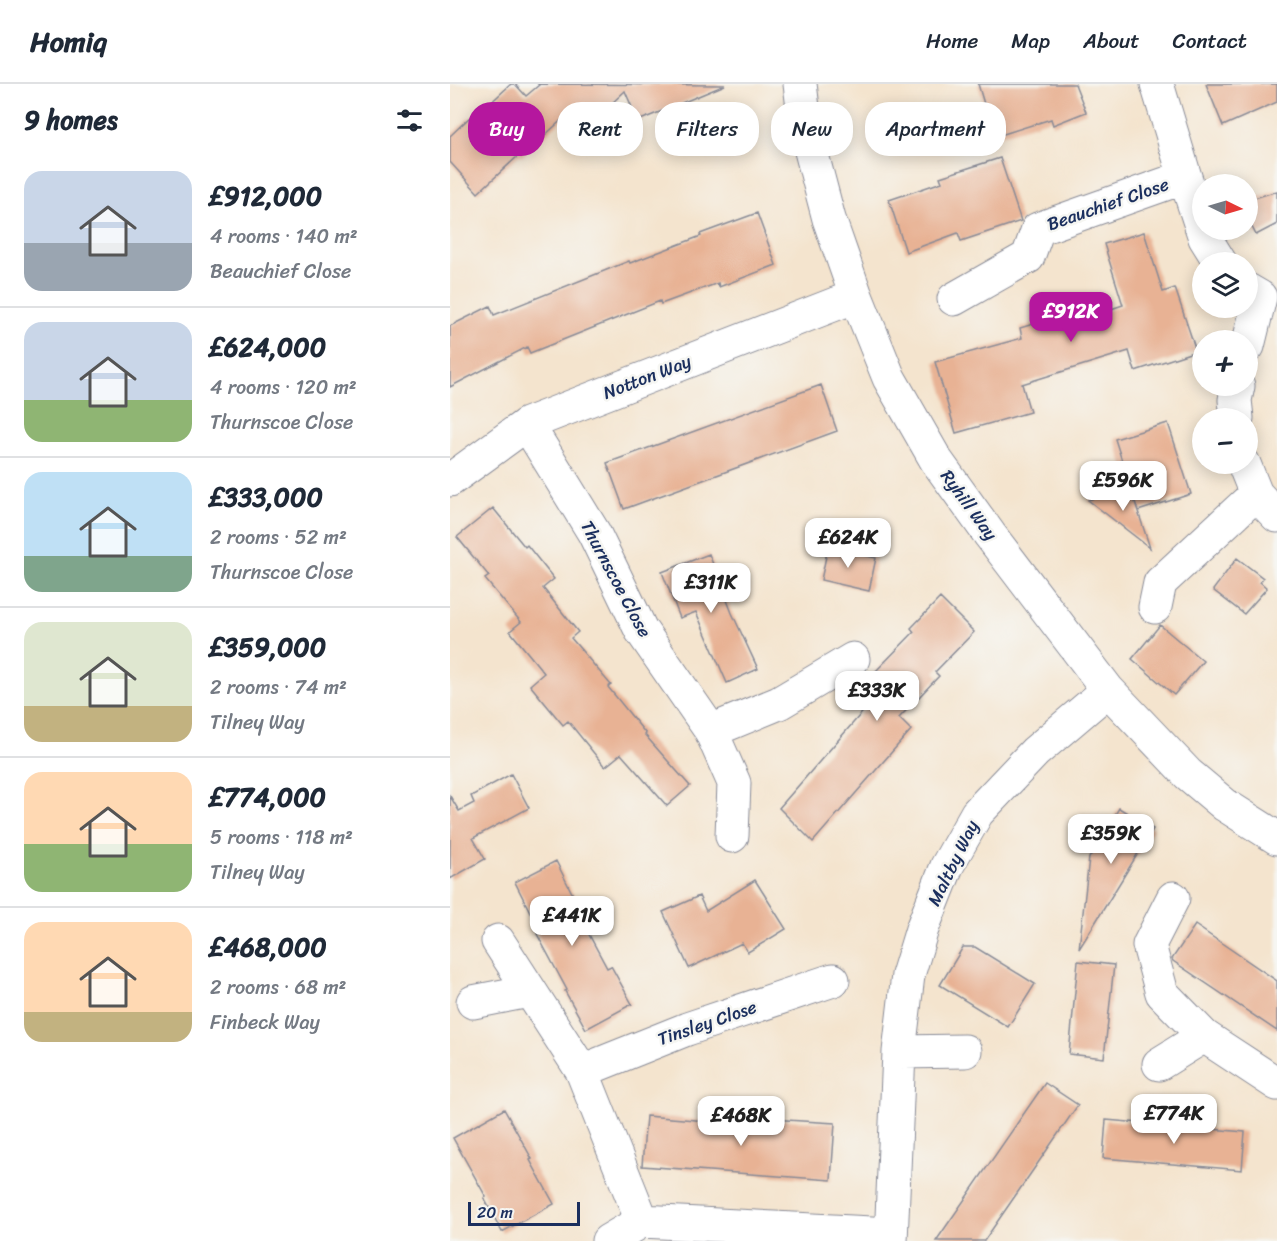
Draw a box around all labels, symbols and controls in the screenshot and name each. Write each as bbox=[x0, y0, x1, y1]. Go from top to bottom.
text: Homiq bbox=[30, 17, 107, 66]
text: Home bbox=[926, 22, 978, 60]
text: Map bbox=[1011, 22, 1050, 60]
text: About bbox=[1083, 22, 1140, 60]
text: Contact bbox=[1173, 22, 1247, 60]
text: 9 homes bbox=[24, 97, 118, 143]
chip: Buy bbox=[468, 102, 545, 156]
chip: Rent bbox=[557, 102, 643, 156]
chip: Filters bbox=[655, 102, 759, 156]
chip: New bbox=[771, 102, 853, 156]
chip: Apartment bbox=[865, 102, 1006, 156]
icon: filters bbox=[393, 104, 426, 137]
street label: Beauchief Close bbox=[1043, 168, 1173, 240]
text: £912,000 bbox=[210, 173, 322, 219]
north arrow bbox=[1192, 174, 1258, 240]
map controls bbox=[1192, 174, 1258, 474]
icon: home bbox=[72, 195, 144, 267]
text: 4 rooms · 140 m² bbox=[210, 219, 358, 254]
button: layers bbox=[1192, 252, 1258, 318]
text: Beauchief Close bbox=[210, 254, 351, 289]
pin: £912K bbox=[1029, 292, 1113, 343]
text: £912K bbox=[1043, 294, 1099, 329]
text: £624,000 bbox=[210, 324, 326, 370]
button: + bbox=[1192, 330, 1258, 396]
street label: Notton Way bbox=[598, 345, 697, 409]
icon: home bbox=[72, 346, 144, 418]
text: 4 rooms · 120 m² bbox=[210, 370, 357, 405]
text: Thurnscoe Close bbox=[210, 405, 353, 440]
button: − bbox=[1192, 408, 1258, 474]
pin: £596K bbox=[1081, 461, 1165, 512]
street label: Ryhill Way bbox=[932, 462, 1006, 548]
text: £596K bbox=[1094, 463, 1152, 498]
text: £333,000 bbox=[210, 474, 323, 520]
icon: home bbox=[72, 496, 144, 568]
street label: Thurnscoe Close bbox=[572, 515, 660, 643]
pin: £624K bbox=[806, 518, 890, 569]
text: 2 rooms · 52 m² bbox=[210, 520, 347, 555]
text: £624K bbox=[819, 520, 877, 555]
text: Thurnscoe Close bbox=[210, 555, 353, 590]
pin: £311K bbox=[669, 563, 753, 614]
text: £311K bbox=[686, 565, 736, 600]
text: £359,000 bbox=[210, 624, 326, 670]
icon: home bbox=[72, 646, 144, 718]
text: 2 rooms · 74 m² bbox=[210, 670, 347, 705]
pin: £333K bbox=[835, 671, 919, 722]
text: £333K bbox=[849, 673, 905, 708]
text: Tilney Way bbox=[210, 705, 305, 740]
text: £774,000 bbox=[210, 774, 326, 820]
icon: home bbox=[72, 796, 144, 868]
street label: Maltby Way bbox=[918, 814, 988, 912]
pin: £359K bbox=[1069, 814, 1153, 865]
text: £359K bbox=[1082, 816, 1140, 851]
text: 5 rooms · 118 m² bbox=[210, 820, 353, 855]
text: Tilney Way bbox=[210, 855, 305, 890]
pin: £441K bbox=[530, 896, 614, 947]
text: £441K bbox=[544, 898, 600, 933]
text: £468,000 bbox=[210, 924, 327, 970]
icon: home bbox=[72, 946, 144, 1018]
text: 2 rooms · 68 m² bbox=[210, 970, 346, 1005]
street label: Tinsley Close bbox=[653, 991, 761, 1055]
text: Finbeck Way bbox=[210, 1005, 320, 1040]
pin: £774K bbox=[1132, 1094, 1216, 1145]
pin: £468K bbox=[699, 1096, 783, 1147]
text: £774K bbox=[1145, 1096, 1203, 1131]
text: £468K bbox=[712, 1098, 770, 1133]
text: 20 m bbox=[477, 1198, 513, 1227]
scale bar bbox=[468, 1199, 580, 1226]

